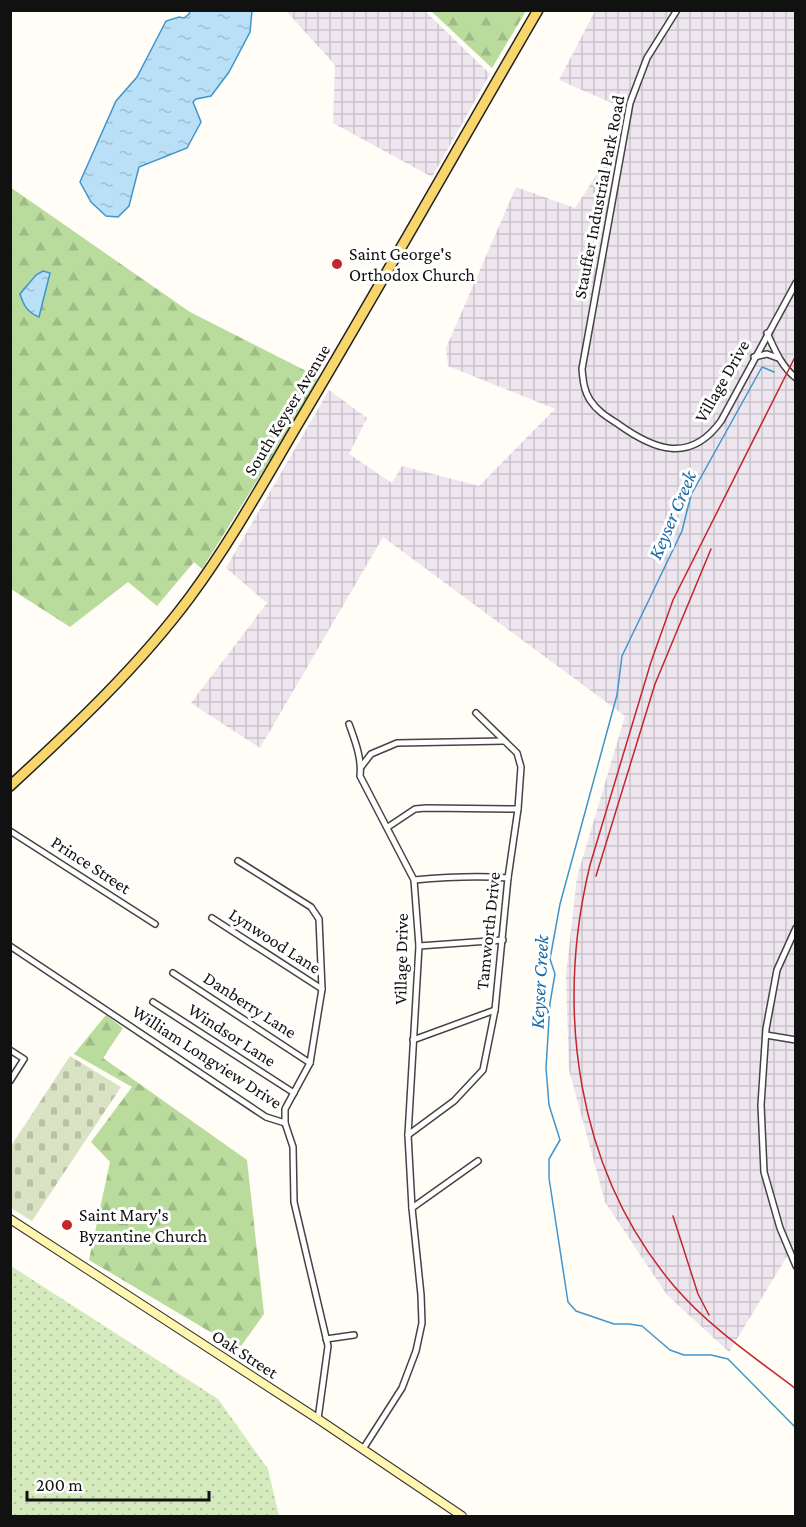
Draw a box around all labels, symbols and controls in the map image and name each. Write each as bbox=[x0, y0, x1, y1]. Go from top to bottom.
street label: Stauffer Industrial Park Road bbox=[569, 93, 629, 300]
place label: Saint George's Orthodox Church bbox=[349, 244, 475, 285]
marker: Saint George's Orthodox Church bbox=[330, 257, 344, 271]
street label: Village Drive bbox=[690, 336, 754, 426]
street label: South Keyser Avenue bbox=[240, 341, 334, 479]
water label: Keyser Creek bbox=[644, 466, 702, 563]
street label: Prince Street bbox=[48, 832, 135, 899]
street label: Tamworth Drive bbox=[472, 871, 504, 991]
street label: Lynwood Lane bbox=[225, 904, 325, 978]
street label: Village Drive bbox=[390, 913, 412, 1005]
water label: Keyser Creek bbox=[526, 933, 554, 1029]
street label: Danberry Lane bbox=[200, 968, 300, 1042]
street label: Windsor Lane bbox=[184, 999, 280, 1071]
street label: William Longview Drive bbox=[128, 1001, 286, 1113]
place label: Saint Mary's Byzantine Church bbox=[79, 1205, 208, 1246]
marker: Saint Mary's Byzantine Church bbox=[60, 1218, 74, 1232]
street label: Oak Street bbox=[208, 1325, 283, 1383]
scale bar bbox=[27, 1464, 208, 1502]
text: 200 m bbox=[36, 1475, 83, 1495]

